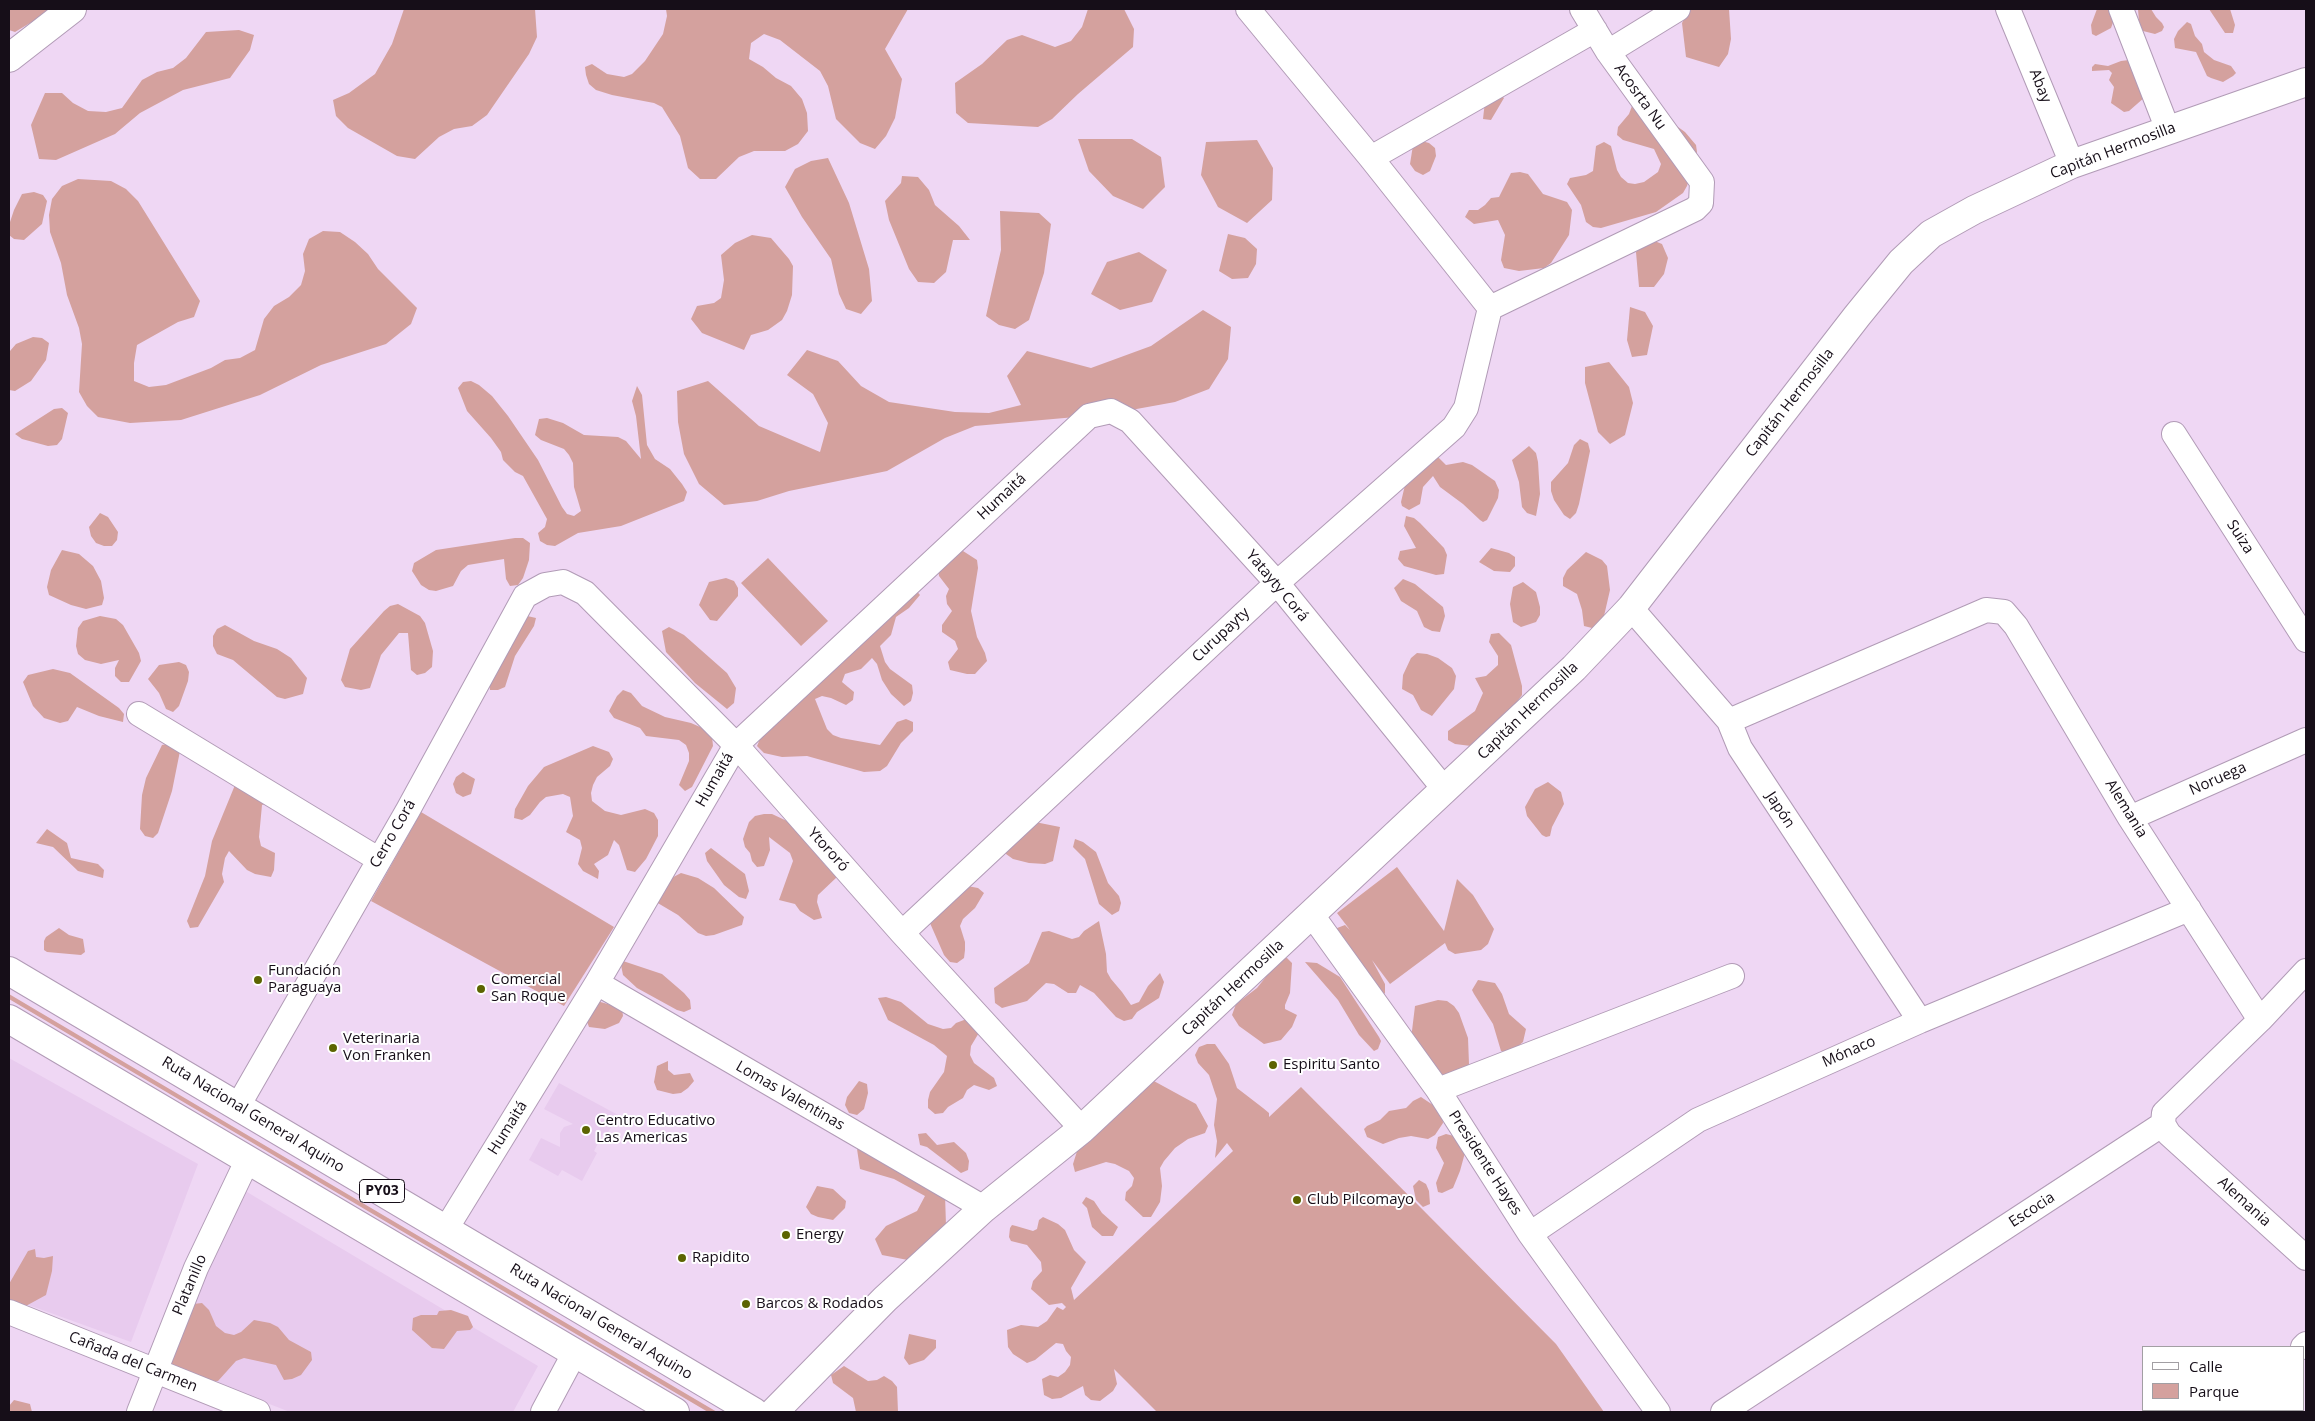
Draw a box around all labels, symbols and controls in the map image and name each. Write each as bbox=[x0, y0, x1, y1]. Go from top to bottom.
street label: Acosrta Nu bbox=[1610, 61, 1670, 133]
street label: Abay bbox=[2025, 67, 2055, 105]
street label: Capitán Hermosilla bbox=[2048, 119, 2178, 183]
street label: Capitán Hermosilla bbox=[1742, 345, 1838, 461]
street label: Humaitá bbox=[974, 470, 1030, 524]
street label: Suiza bbox=[2222, 517, 2258, 557]
street label: Yatayty Corá bbox=[1242, 547, 1312, 625]
street label: Curupayty bbox=[1189, 604, 1253, 666]
street label: Capitán Hermosilla bbox=[1474, 658, 1582, 764]
street label: Humaitá bbox=[692, 750, 738, 810]
street label: Noruega bbox=[2187, 758, 2249, 800]
street label: Alemania bbox=[2101, 777, 2151, 841]
street label: Japón bbox=[1762, 788, 1798, 832]
street label: Cerro Corá bbox=[366, 797, 420, 871]
street label: Ytororó bbox=[804, 824, 852, 876]
street label: Capitán Hermosilla bbox=[1178, 936, 1288, 1040]
place label: Fundación Paraguaya bbox=[268, 962, 341, 997]
place label: Comercial San Roque bbox=[491, 971, 566, 1006]
marker: Fundación Paraguaya bbox=[252, 974, 264, 986]
marker: Comercial San Roque bbox=[475, 983, 487, 995]
place label: Veterinaria Von Franken bbox=[343, 1030, 431, 1065]
street label: Mónaco bbox=[1820, 1032, 1878, 1072]
marker: Veterinaria Von Franken bbox=[327, 1042, 339, 1054]
street label: Ruta Nacional General Aquino bbox=[158, 1053, 348, 1177]
place label: Espiritu Santo bbox=[1283, 1056, 1380, 1074]
street label: Lomas Valentinas bbox=[732, 1058, 848, 1134]
marker: Espiritu Santo bbox=[1267, 1059, 1279, 1071]
street label: Humaitá bbox=[484, 1098, 532, 1158]
street label: Presidente Hayes bbox=[1444, 1107, 1526, 1219]
place label: Centro Educativo Las Americas bbox=[596, 1112, 715, 1147]
marker: Centro Educativo Las Americas bbox=[580, 1124, 592, 1136]
street label: Alemania bbox=[2214, 1173, 2274, 1231]
road number: PY03 bbox=[360, 1180, 404, 1202]
street label: Escocia bbox=[2006, 1189, 2058, 1231]
place label: Club Pilcomayo bbox=[1307, 1191, 1414, 1209]
marker: Club Pilcomayo bbox=[1291, 1194, 1303, 1206]
place label: Energy bbox=[796, 1226, 844, 1244]
marker: Energy bbox=[780, 1229, 792, 1241]
place label: Rapidito bbox=[692, 1249, 750, 1267]
street label: Platanillo bbox=[169, 1252, 211, 1318]
marker: Rapidito bbox=[676, 1252, 688, 1264]
street label: Ruta Nacional General Aquino bbox=[506, 1260, 696, 1384]
place label: Barcos & Rodados bbox=[756, 1295, 883, 1313]
marker: Barcos & Rodados bbox=[740, 1298, 752, 1310]
street label: Cañada del Carmen bbox=[66, 1328, 200, 1396]
legend bbox=[2142, 1346, 2305, 1411]
text: Calle bbox=[2189, 1356, 2223, 1376]
text: Parque bbox=[2189, 1381, 2239, 1401]

